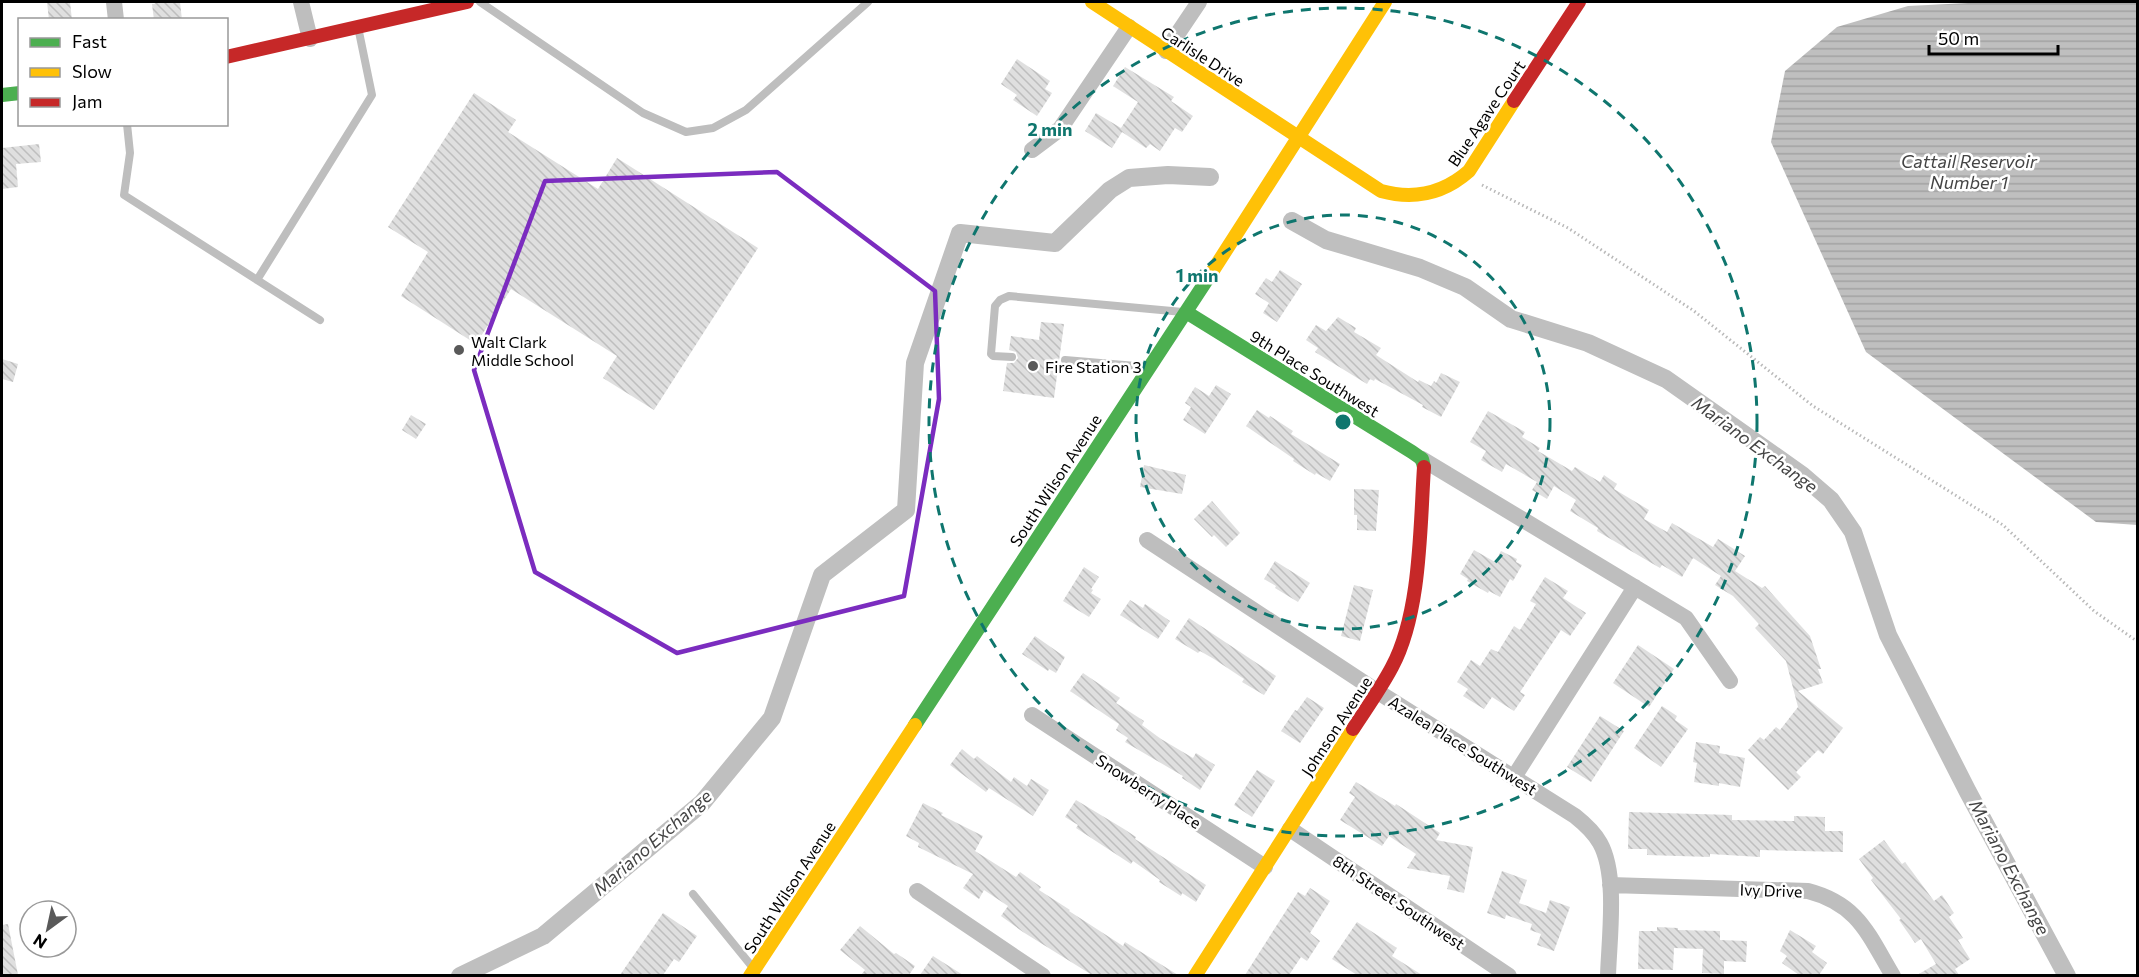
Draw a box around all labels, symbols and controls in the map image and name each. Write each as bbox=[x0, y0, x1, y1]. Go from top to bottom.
legend bbox=[18, 18, 228, 126]
scale bar bbox=[1929, 18, 2058, 56]
street label: Carlisle Drive bbox=[1158, 22, 1248, 90]
text: 50 m bbox=[1938, 27, 1979, 49]
text: Fast bbox=[72, 30, 107, 52]
street label: Blue Agave Court bbox=[1443, 56, 1529, 170]
text: Slow bbox=[72, 60, 112, 82]
text: Jam bbox=[72, 90, 102, 112]
text: 2 min bbox=[1028, 118, 1072, 140]
water label: Cattail Reservoir Number 1 bbox=[1901, 150, 2038, 193]
text: 1 min bbox=[1176, 264, 1218, 286]
street label: 9th Place Southwest bbox=[1247, 326, 1383, 421]
place label: Walt Clark Middle School bbox=[471, 332, 574, 369]
marker: Walt Clark Middle School bbox=[452, 343, 466, 357]
place label: Fire Station 3 bbox=[1045, 357, 1142, 376]
marker: Fire Station 3 bbox=[1026, 359, 1040, 373]
water label: Mariano Exchange bbox=[1688, 391, 1823, 497]
street label: South Wilson Avenue bbox=[1005, 410, 1105, 550]
centre of rings bbox=[1333, 412, 1353, 432]
street label: Johnson Avenue bbox=[1297, 673, 1375, 779]
street label: Azalea Place Southwest bbox=[1385, 692, 1541, 799]
street label: Snowberry Place bbox=[1093, 750, 1205, 832]
water label: Mariano Exchange bbox=[588, 784, 716, 900]
water label: Mariano Exchange bbox=[1965, 796, 2055, 939]
street label: South Wilson Avenue bbox=[739, 817, 839, 957]
street label: 8th Street Southwest bbox=[1329, 851, 1469, 953]
street label: Ivy Drive bbox=[1739, 879, 1803, 901]
north arrow bbox=[18, 899, 78, 959]
text: N bbox=[29, 931, 50, 953]

